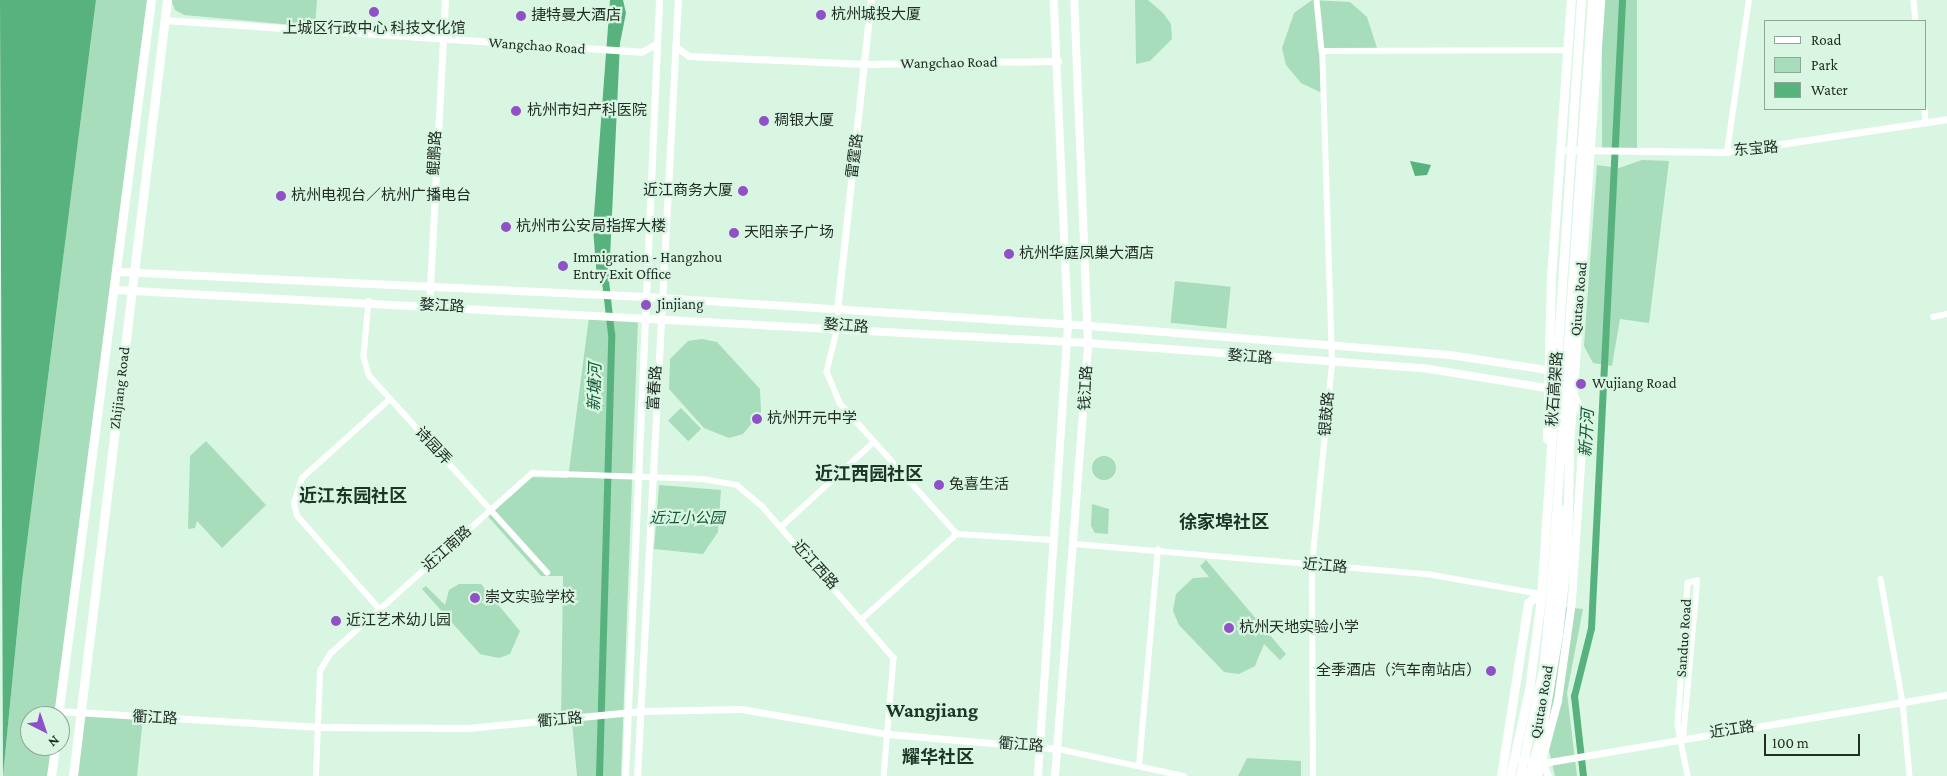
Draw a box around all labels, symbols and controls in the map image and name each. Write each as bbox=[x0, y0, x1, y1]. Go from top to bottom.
marker: 上城区行政中心 科技文化馆 bbox=[368, 6, 380, 18]
place label: 杭州城投大厦 bbox=[831, 6, 921, 24]
place label: 捷特曼大酒店 bbox=[531, 7, 621, 25]
marker: 杭州城投大厦 bbox=[815, 9, 827, 21]
marker: 捷特曼大酒店 bbox=[515, 10, 527, 22]
place label: 上城区行政中心 科技文化馆 bbox=[283, 20, 465, 38]
legend bbox=[1764, 20, 1927, 110]
text: Road bbox=[1811, 32, 1841, 48]
street label: Wangchao Road bbox=[488, 34, 586, 58]
street label: Wangchao Road bbox=[900, 53, 998, 73]
text: Park bbox=[1811, 57, 1838, 73]
text: Water bbox=[1811, 82, 1848, 98]
place label: 杭州市妇产科医院 bbox=[527, 102, 647, 120]
marker: 杭州市妇产科医院 bbox=[509, 104, 523, 118]
place label: 稠银大厦 bbox=[774, 112, 834, 130]
marker: 稠银大厦 bbox=[758, 115, 770, 127]
street label: 鲲鹏路 bbox=[425, 130, 445, 176]
street label: 雷霆路 bbox=[843, 133, 867, 179]
street label: 东宝路 bbox=[1733, 138, 1779, 160]
place label: 近江商务大厦 bbox=[643, 182, 733, 200]
marker: 近江商务大厦 bbox=[737, 185, 749, 197]
place label: 杭州电视台／杭州广播电台 bbox=[291, 187, 471, 205]
marker: 杭州电视台／杭州广播电台 bbox=[275, 190, 287, 202]
place label: 杭州市公安局指挥大楼 bbox=[516, 218, 666, 236]
marker: 杭州市公安局指挥大楼 bbox=[500, 221, 512, 233]
place label: 天阳亲子广场 bbox=[744, 224, 834, 242]
marker: 天阳亲子广场 bbox=[728, 227, 740, 239]
place label: 杭州华庭凤巢大酒店 bbox=[1019, 245, 1154, 263]
place label: Immigration - Hangzhou Entry Exit Office bbox=[573, 248, 722, 283]
marker: 杭州华庭凤巢大酒店 bbox=[1003, 248, 1015, 260]
marker: Immigration - Hangzhou Entry Exit Office bbox=[557, 260, 569, 272]
street label: Qiutao Road bbox=[1567, 261, 1591, 337]
street label: 婺江路 bbox=[419, 296, 465, 316]
place label: Jinjiang bbox=[657, 296, 703, 314]
marker: Jinjiang bbox=[639, 298, 653, 312]
street label: 婺江路 bbox=[823, 315, 869, 337]
street label: Zhijiang Road bbox=[106, 346, 134, 430]
street label: 婺江路 bbox=[1227, 346, 1273, 368]
street label: 秋石高架路 bbox=[1543, 351, 1567, 427]
water label: 新塘河 bbox=[585, 363, 605, 411]
street label: 富春路 bbox=[644, 365, 666, 411]
street label: 钱江路 bbox=[1076, 365, 1096, 411]
place label: Wujiang Road bbox=[1592, 375, 1677, 393]
marker: Wujiang Road bbox=[1574, 377, 1588, 391]
street label: 银鼓路 bbox=[1316, 391, 1338, 437]
water label: 新开河 bbox=[1576, 409, 1598, 457]
place label: 杭州开元中学 bbox=[767, 410, 857, 428]
marker: 杭州开元中学 bbox=[751, 413, 763, 425]
street label: 诗园弄 bbox=[411, 423, 455, 469]
district label: 近江西园社区 bbox=[815, 463, 923, 485]
place label: 兔喜生活 bbox=[949, 476, 1009, 494]
marker: 兔喜生活 bbox=[933, 479, 945, 491]
district label: 近江东园社区 bbox=[299, 485, 407, 507]
park label: 近江小公园 bbox=[650, 510, 724, 528]
district label: 徐家埠社区 bbox=[1179, 511, 1269, 533]
street label: 近江南路 bbox=[419, 522, 475, 576]
street label: 近江西路 bbox=[788, 537, 842, 593]
street label: 近江路 bbox=[1302, 555, 1348, 577]
place label: 崇文实验学校 bbox=[485, 589, 575, 607]
marker: 崇文实验学校 bbox=[469, 592, 481, 604]
street label: Sanduo Road bbox=[1672, 598, 1696, 678]
place label: 近江艺术幼儿园 bbox=[346, 612, 451, 630]
marker: 近江艺术幼儿园 bbox=[330, 615, 342, 627]
place label: 杭州天地实验小学 bbox=[1239, 619, 1359, 637]
marker: 杭州天地实验小学 bbox=[1223, 622, 1235, 634]
place label: 全季酒店（汽车南站店） bbox=[1316, 662, 1481, 680]
street label: Qiutao Road bbox=[1527, 664, 1557, 740]
marker: 全季酒店（汽车南站店） bbox=[1485, 665, 1497, 677]
district label: Wangjiang bbox=[886, 698, 978, 722]
north arrow bbox=[20, 706, 70, 756]
street label: 衢江路 bbox=[132, 708, 178, 728]
street label: 衢江路 bbox=[537, 709, 583, 731]
street label: 近江路 bbox=[1708, 718, 1756, 742]
scale bar bbox=[1767, 724, 1863, 756]
text: N bbox=[45, 732, 63, 751]
street label: 衢江路 bbox=[998, 734, 1044, 756]
text: 100 m bbox=[1772, 735, 1809, 751]
district label: 耀华社区 bbox=[902, 746, 974, 768]

